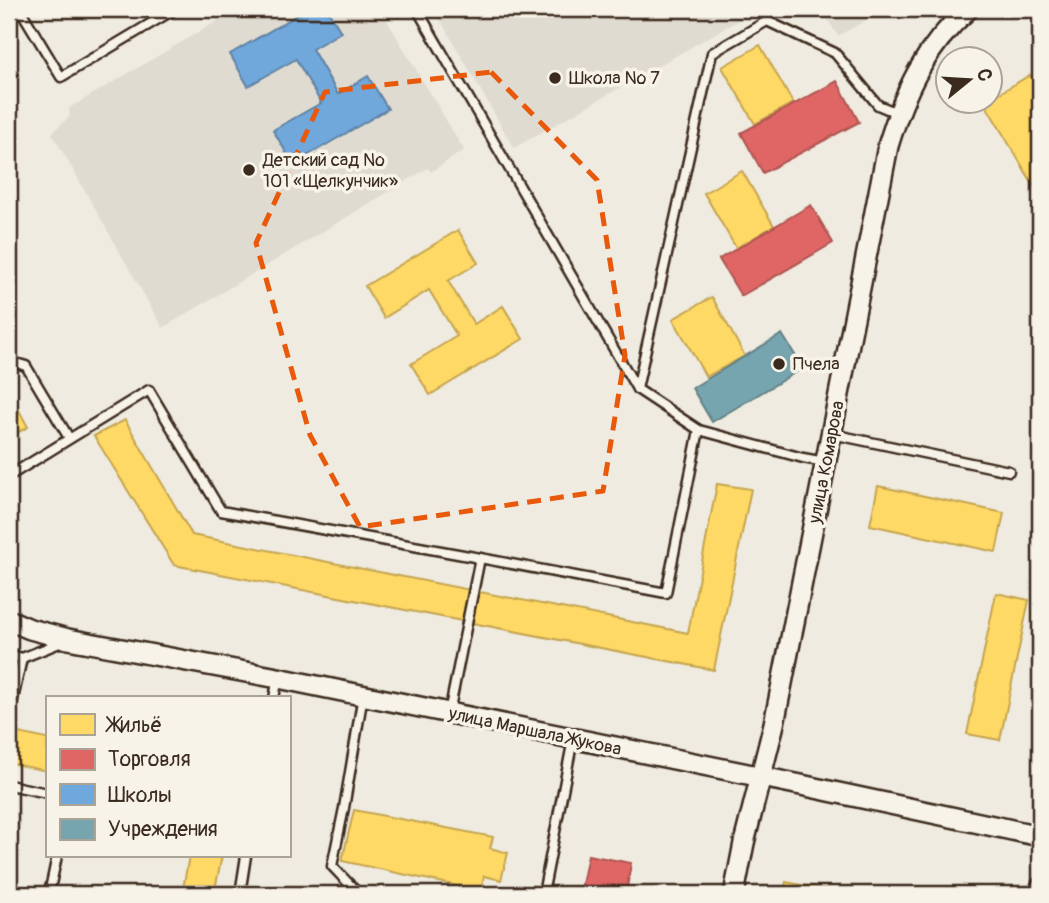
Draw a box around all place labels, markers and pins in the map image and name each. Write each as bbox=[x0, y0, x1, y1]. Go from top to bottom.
place label: Школа № 7 bbox=[569, 67, 660, 90]
marker: Школа № 7 bbox=[547, 70, 563, 86]
place label: Детский сад № 101 «Щелкунчик» bbox=[262, 149, 398, 193]
marker: Детский сад № 101 «Щелкунчик» bbox=[241, 162, 257, 178]
place label: Пчела bbox=[793, 353, 840, 376]
marker: Пчела bbox=[771, 356, 787, 372]

